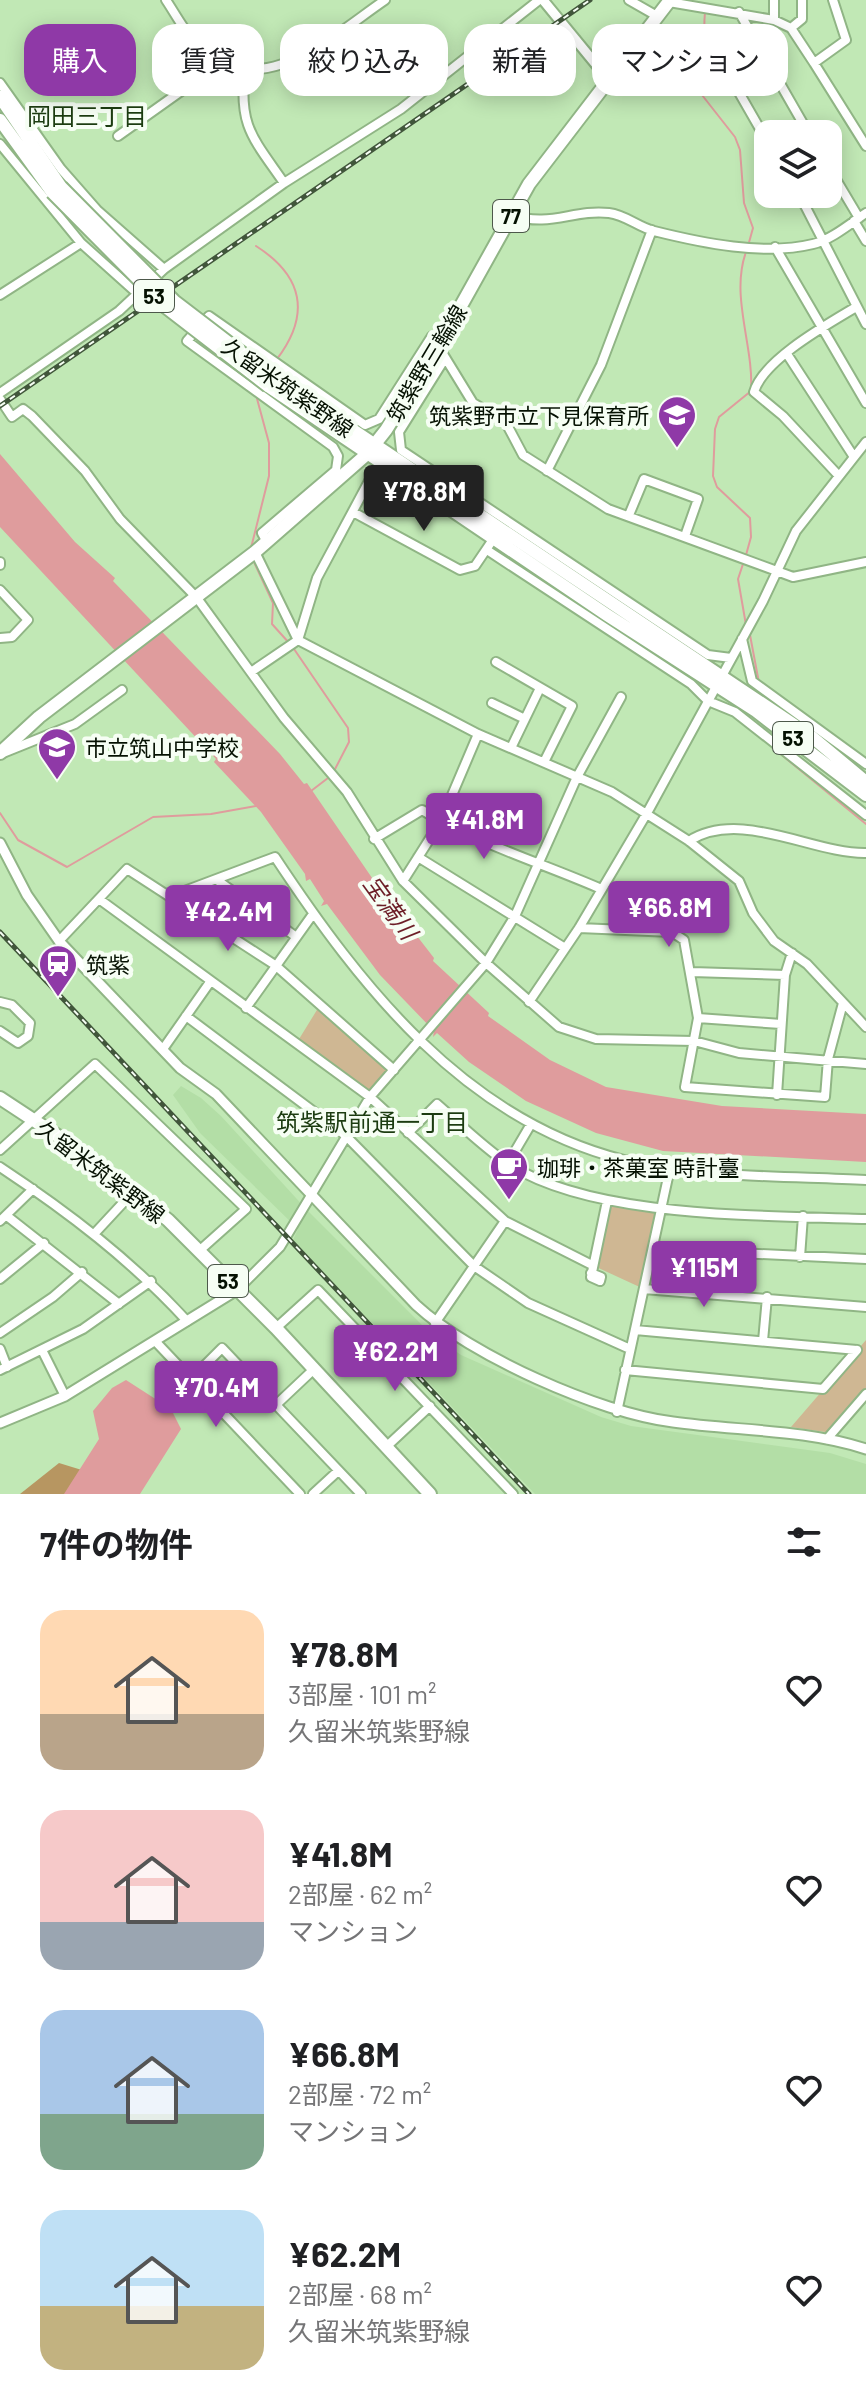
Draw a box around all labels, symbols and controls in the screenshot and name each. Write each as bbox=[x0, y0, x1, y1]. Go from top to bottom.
chip: 購入 bbox=[24, 24, 136, 96]
chip: 賃貸 bbox=[152, 24, 264, 96]
chip: 絞り込み bbox=[280, 24, 448, 96]
chip: 新着 bbox=[464, 24, 576, 96]
chip: マンション bbox=[592, 24, 788, 96]
district label: 岡田三丁目 bbox=[27, 101, 147, 130]
map controls bbox=[754, 120, 842, 208]
button: layers bbox=[754, 120, 842, 208]
road number: 77 bbox=[493, 200, 529, 232]
road number: 53 bbox=[134, 280, 174, 312]
street label: 筑紫野三輪線 bbox=[381, 300, 471, 426]
street label: 久留米筑紫野線 bbox=[217, 332, 359, 442]
school or university icon: 筑紫野市立下見保育所 bbox=[656, 394, 698, 449]
place label: 筑紫野市立下見保育所 bbox=[429, 402, 649, 428]
pin: ¥78.8M bbox=[359, 465, 489, 533]
text: ¥78.8M bbox=[382, 475, 466, 506]
road number: 53 bbox=[773, 722, 813, 754]
school or university icon: 市立筑山中学校 bbox=[36, 726, 78, 781]
place label: 市立筑山中学校 bbox=[85, 734, 239, 760]
pin: ¥41.8M bbox=[419, 793, 549, 861]
text: ¥41.8M bbox=[444, 803, 524, 834]
water label: 宝満川 bbox=[358, 869, 426, 947]
pin: ¥66.8M bbox=[604, 881, 734, 949]
pin: ¥42.4M bbox=[163, 885, 293, 953]
text: ¥66.8M bbox=[626, 891, 712, 922]
text: ¥42.4M bbox=[183, 895, 273, 926]
station icon: 筑紫 bbox=[37, 943, 79, 998]
place label: 筑紫 bbox=[86, 951, 130, 977]
district label: 筑紫駅前通一丁目 bbox=[276, 1107, 468, 1136]
street label: 久留米筑紫野線 bbox=[32, 1114, 170, 1228]
cafe icon: 珈琲・茶菓室 時計臺 bbox=[488, 1146, 530, 1201]
place label: 珈琲・茶菓室 時計臺 bbox=[537, 1154, 739, 1180]
pin: ¥115M bbox=[648, 1241, 760, 1309]
text: ¥115M bbox=[669, 1251, 739, 1282]
road number: 53 bbox=[208, 1265, 248, 1297]
pin: ¥62.2M bbox=[330, 1325, 460, 1393]
text: ¥62.2M bbox=[352, 1335, 438, 1366]
pin: ¥70.4M bbox=[151, 1361, 281, 1429]
text: ¥70.4M bbox=[173, 1371, 259, 1402]
icon: filters bbox=[782, 1520, 826, 1564]
text: 7件の物件 bbox=[40, 1523, 193, 1564]
text: ¥78.8M bbox=[288, 1633, 398, 1674]
icon: home bbox=[104, 1642, 200, 1738]
icon: heart bbox=[782, 1668, 826, 1712]
text: 3部屋 · 101 m² bbox=[288, 1678, 437, 1709]
text: 久留米筑紫野線 bbox=[288, 1715, 470, 1746]
text: ¥41.8M bbox=[288, 1833, 393, 1874]
icon: home bbox=[104, 1842, 200, 1938]
icon: heart bbox=[782, 1868, 826, 1912]
text: 2部屋 · 62 m² bbox=[288, 1878, 432, 1909]
text: マンション bbox=[288, 1915, 418, 1946]
text: ¥66.8M bbox=[288, 2033, 400, 2074]
icon: home bbox=[104, 2042, 200, 2138]
icon: heart bbox=[782, 2068, 826, 2112]
text: 2部屋 · 72 m² bbox=[288, 2078, 431, 2109]
text: マンション bbox=[288, 2115, 418, 2146]
text: ¥62.2M bbox=[288, 2233, 401, 2274]
icon: home bbox=[104, 2242, 200, 2338]
icon: heart bbox=[782, 2268, 826, 2312]
text: 2部屋 · 68 m² bbox=[288, 2278, 432, 2309]
text: 久留米筑紫野線 bbox=[288, 2315, 470, 2346]

